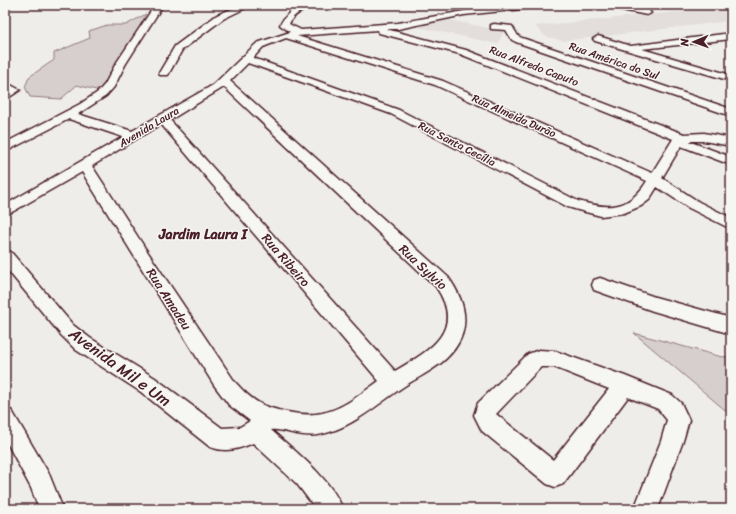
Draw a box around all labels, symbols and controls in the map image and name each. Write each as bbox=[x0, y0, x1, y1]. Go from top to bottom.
north arrow bbox=[674, 22, 714, 62]
street label: Rua América do Sul bbox=[567, 37, 662, 86]
text: N bbox=[675, 38, 694, 47]
street label: Rua Alfredo Caputo bbox=[487, 40, 582, 92]
street label: Rua Almeida Durão bbox=[469, 89, 560, 143]
street label: Avenida Laura bbox=[114, 101, 183, 153]
street label: Rua Santa Cecília bbox=[415, 116, 500, 172]
district label: Jardim Laura I bbox=[158, 222, 248, 247]
street label: Rua Ribeiro bbox=[256, 228, 317, 293]
street label: Rua Sylvio bbox=[393, 238, 453, 296]
street label: Rua Amadeu bbox=[140, 263, 198, 335]
street label: Avenida Mil e Um bbox=[62, 319, 178, 414]

